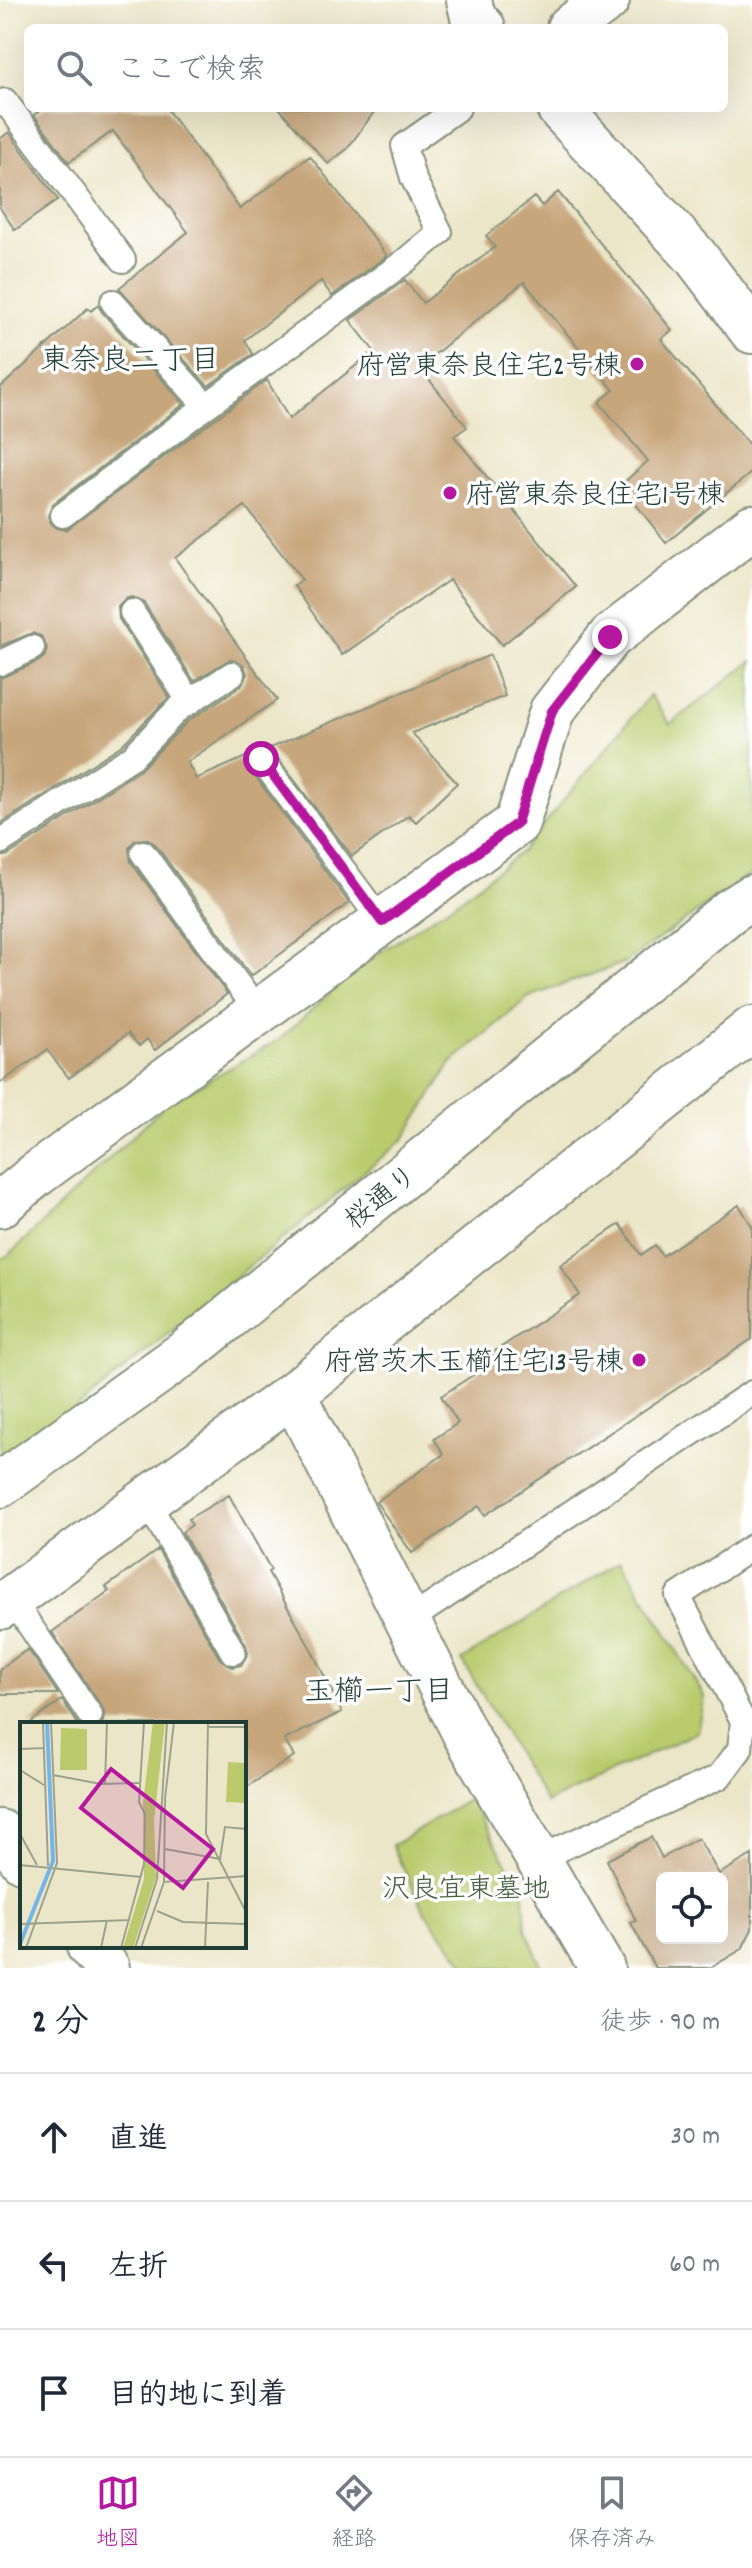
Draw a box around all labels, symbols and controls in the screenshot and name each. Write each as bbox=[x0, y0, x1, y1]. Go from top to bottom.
search box bbox=[24, 24, 728, 112]
icon: search bbox=[52, 46, 96, 90]
text: ここで検索 bbox=[116, 51, 266, 94]
district label: 東奈良二丁目 bbox=[40, 342, 220, 385]
place label: 府営東奈良住宅2号棟 bbox=[357, 349, 621, 389]
marker: 府営東奈良住宅2号棟 bbox=[628, 355, 646, 373]
place label: 府営東奈良住宅1号棟 bbox=[466, 478, 724, 518]
marker: 府営東奈良住宅1号棟 bbox=[441, 484, 459, 502]
route end bbox=[592, 619, 628, 655]
route start bbox=[243, 741, 279, 777]
street label: 桜通り bbox=[338, 1158, 428, 1242]
place label: 府営茨木玉櫛住宅13号棟 bbox=[324, 1345, 623, 1385]
marker: 府営茨木玉櫛住宅13号棟 bbox=[630, 1351, 648, 1369]
district label: 玉櫛一丁目 bbox=[304, 1673, 454, 1716]
inset map bbox=[20, 1722, 246, 1948]
park label: 沢良宜東墓地 bbox=[382, 1872, 550, 1912]
map controls bbox=[656, 1872, 728, 1944]
button: locate bbox=[656, 1872, 728, 1944]
text: 2 分 bbox=[32, 2000, 89, 2049]
text: 徒歩 · 90 m bbox=[600, 2005, 720, 2042]
icon: ahead bbox=[32, 2115, 76, 2159]
text: 30 m bbox=[670, 2119, 720, 2156]
text: 直進 bbox=[108, 2120, 168, 2163]
icon: left bbox=[32, 2243, 76, 2287]
text: 60 m bbox=[669, 2247, 720, 2284]
text: 左折 bbox=[108, 2248, 168, 2291]
icon: arrive bbox=[32, 2371, 76, 2415]
text: 目的地に到着 bbox=[108, 2376, 288, 2419]
tab: 地図 bbox=[96, 2471, 140, 2556]
tab: 経路 bbox=[332, 2471, 376, 2556]
tab: 保存済み bbox=[568, 2471, 656, 2556]

